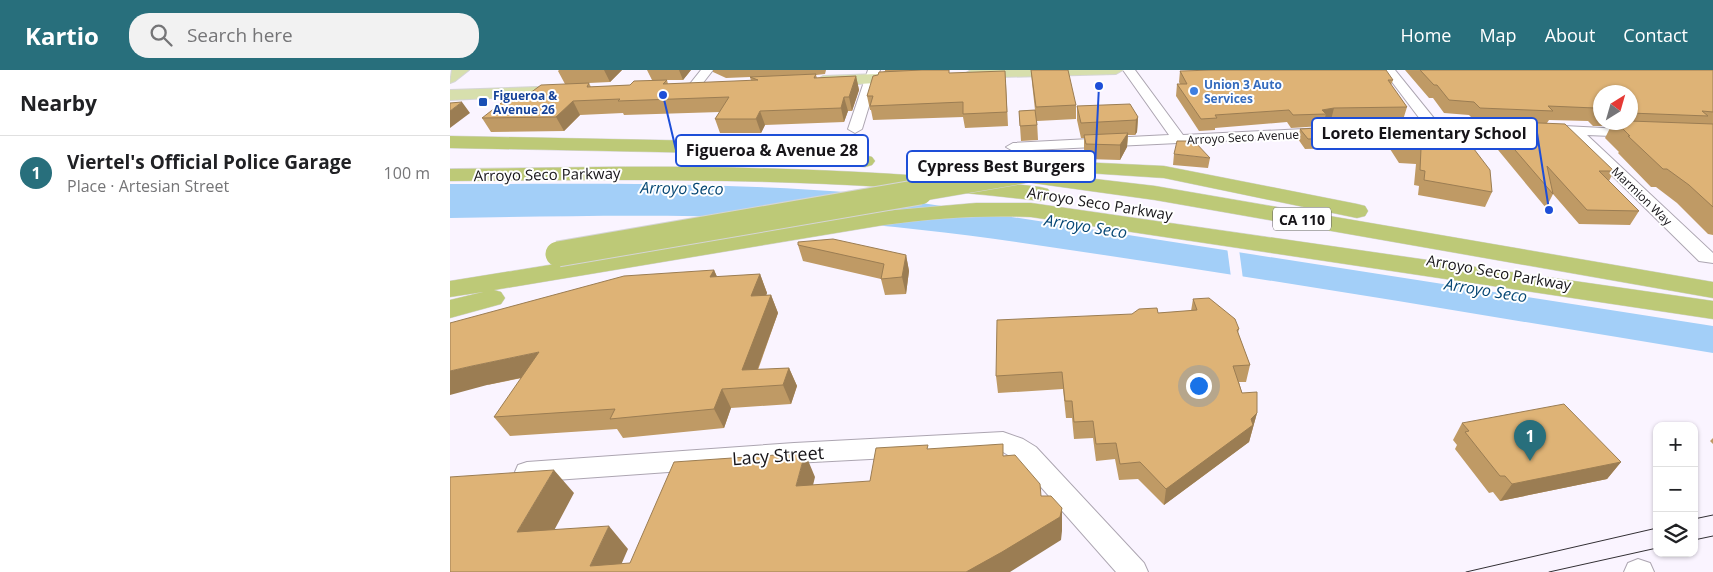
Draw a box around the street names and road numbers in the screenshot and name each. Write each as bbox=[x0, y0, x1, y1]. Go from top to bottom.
street label: Arroyo Seco Avenue bbox=[1187, 126, 1300, 148]
street label: Arroyo Seco Parkway bbox=[473, 163, 621, 185]
street label: Marmion Way bbox=[1608, 163, 1677, 230]
street label: Arroyo Seco Parkway bbox=[1026, 182, 1175, 224]
road number: CA 110 bbox=[1273, 208, 1331, 230]
street label: Arroyo Seco Parkway bbox=[1425, 250, 1573, 294]
street label: Lacy Street bbox=[731, 440, 825, 470]

